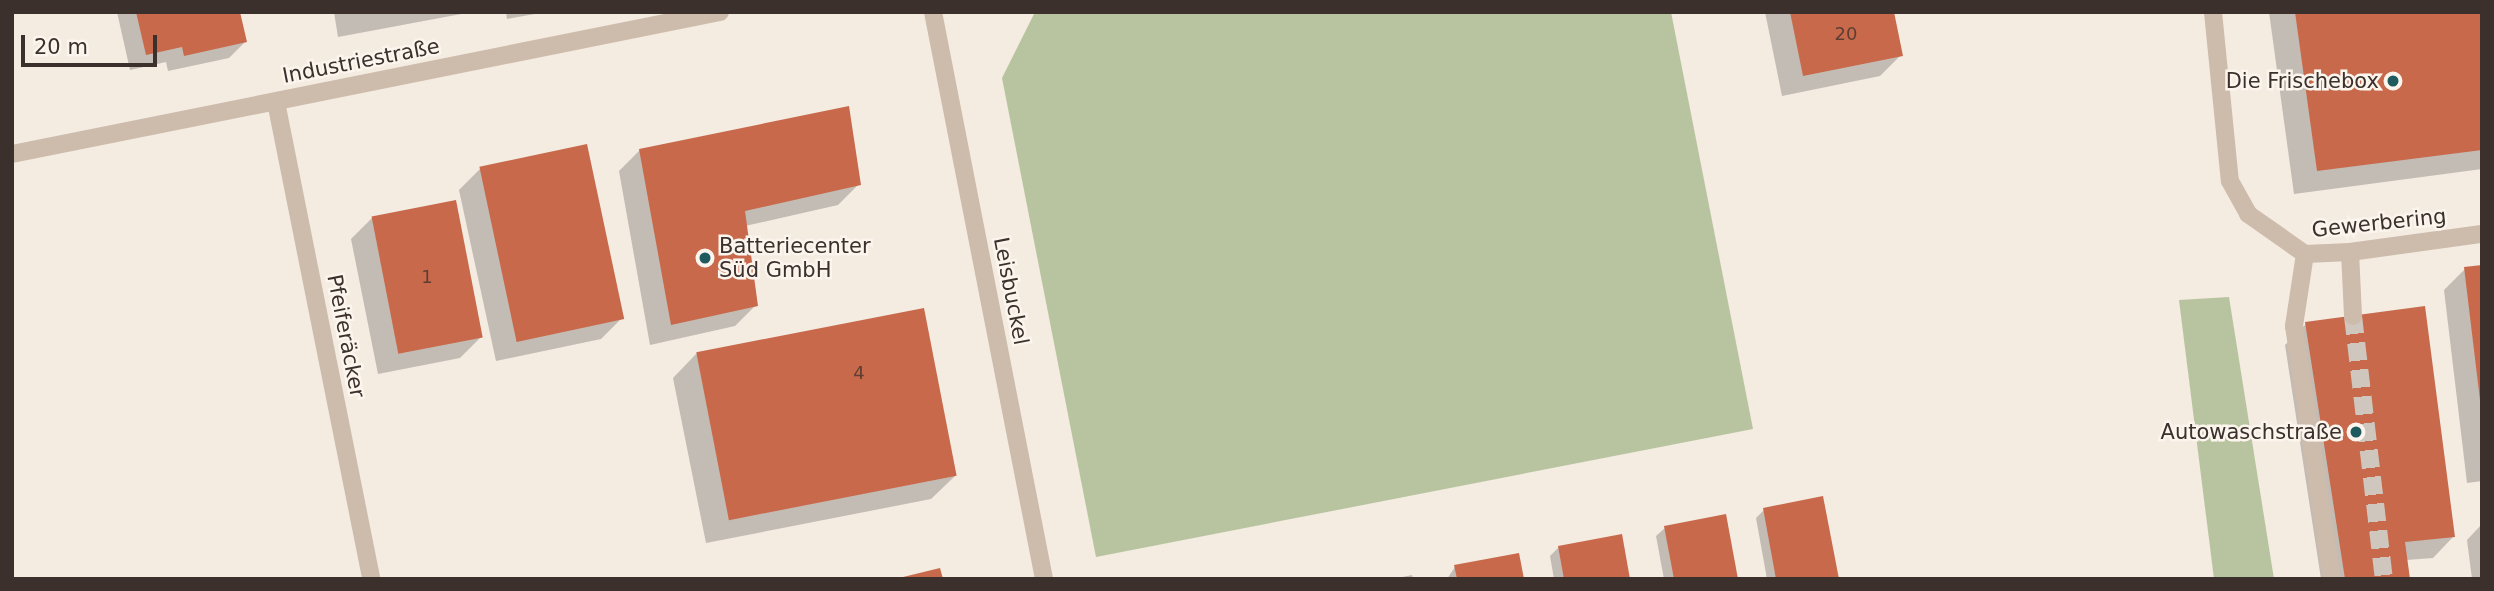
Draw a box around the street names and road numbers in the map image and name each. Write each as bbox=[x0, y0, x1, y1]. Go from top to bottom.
street label: Industriestraße bbox=[280, 33, 442, 89]
street label: Gewerbering bbox=[2310, 203, 2448, 243]
street label: Leisbuckel bbox=[988, 235, 1034, 347]
street label: Pfeiferäcker bbox=[322, 272, 370, 400]

